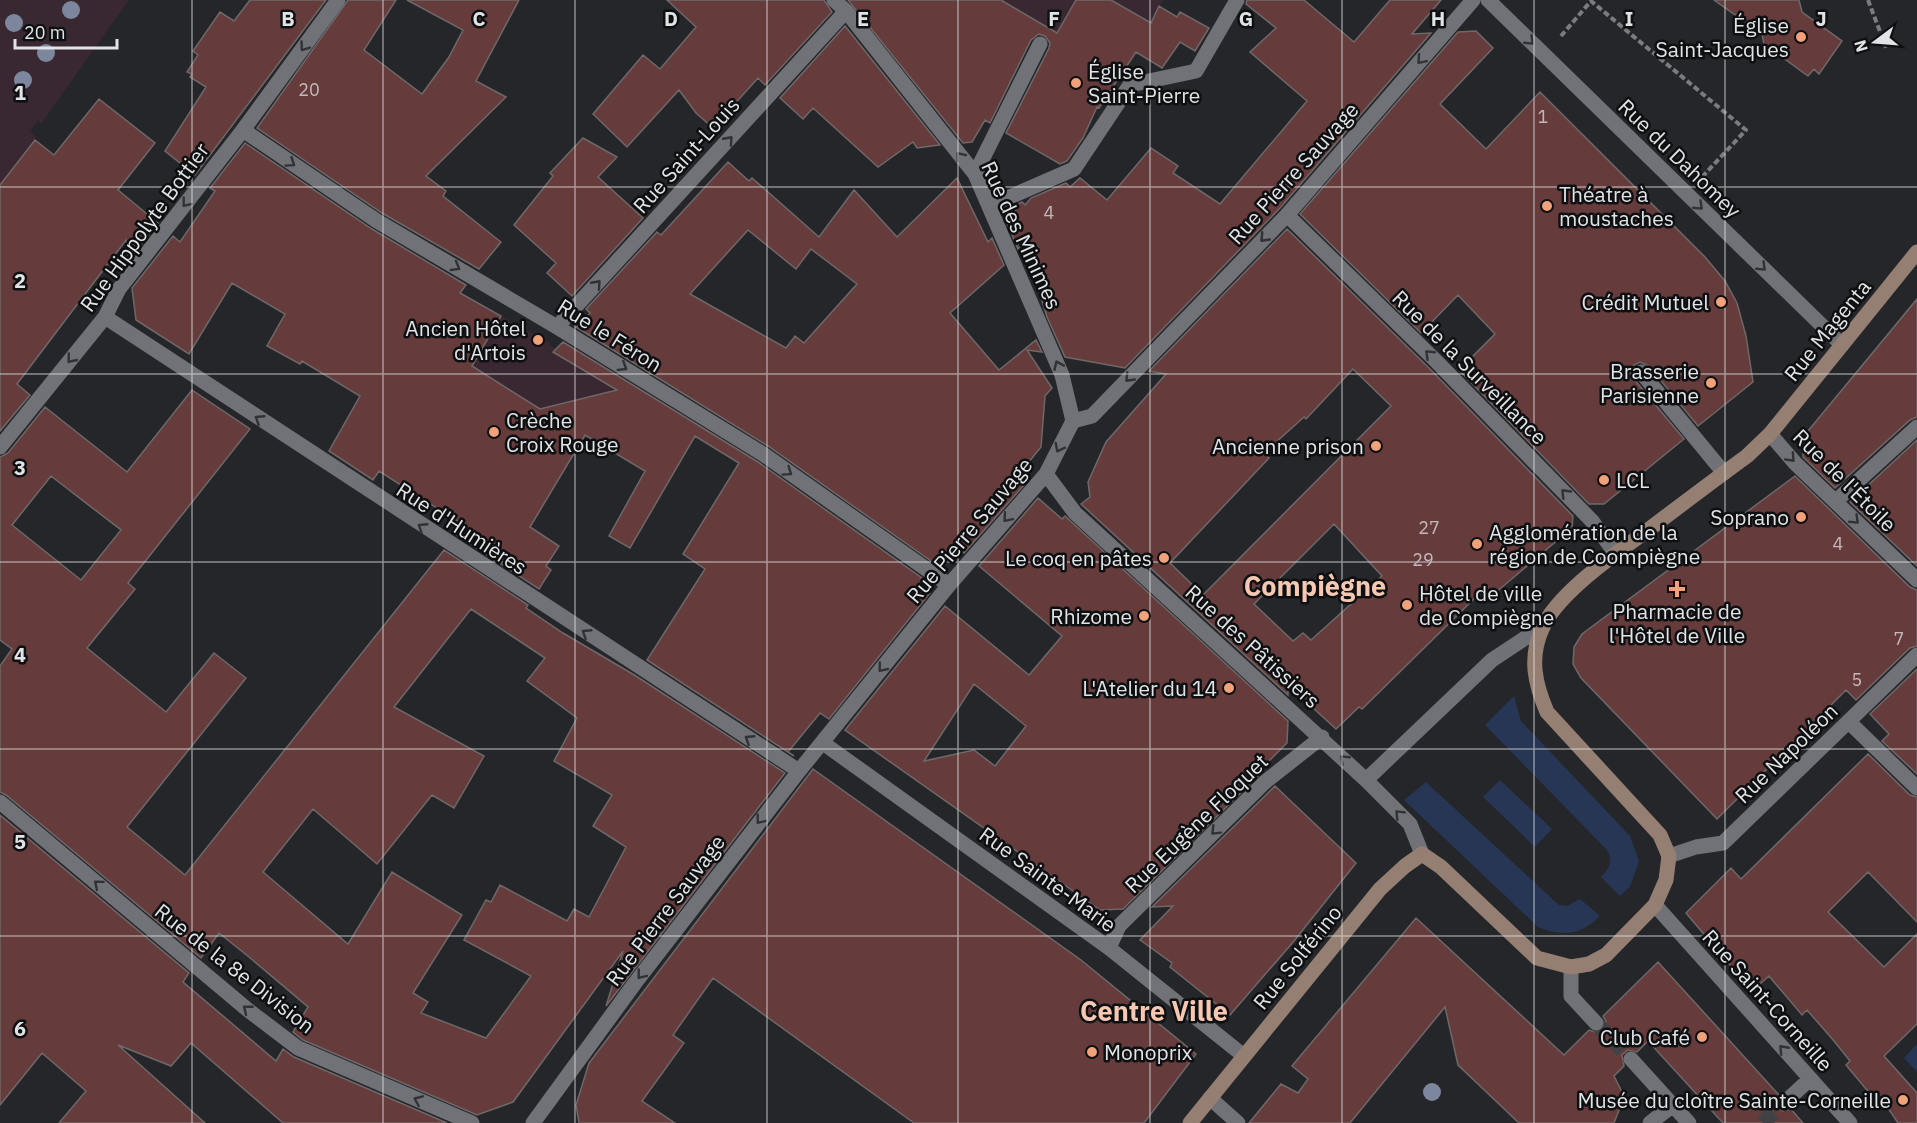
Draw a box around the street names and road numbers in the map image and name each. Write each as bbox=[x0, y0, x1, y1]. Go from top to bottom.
street label: Rue Saint-Louis bbox=[626, 91, 746, 219]
street label: Rue du Dahomey bbox=[1613, 92, 1748, 224]
street label: Rue Pierre Sauvage bbox=[1222, 96, 1364, 250]
street label: Rue Hippolyte Bottier bbox=[73, 137, 215, 317]
street label: Rue des Minimes bbox=[975, 156, 1069, 314]
street label: Rue Magenta bbox=[1777, 273, 1877, 387]
street label: Rue de la Surveillance bbox=[1387, 284, 1553, 450]
street label: Rue le Féron bbox=[553, 292, 667, 378]
street label: Rue de l'Étoile bbox=[1787, 422, 1903, 538]
street label: Rue Pierre Sauvage bbox=[900, 451, 1038, 609]
street label: Rue d'Humières bbox=[391, 475, 533, 581]
street label: Rue des Pâtissiers bbox=[1180, 578, 1326, 714]
street label: Rue Napoléon bbox=[1729, 697, 1843, 809]
street label: Rue Eugène Floquet bbox=[1118, 747, 1274, 899]
street label: Rue Sainte-Marie bbox=[974, 820, 1122, 938]
street label: Rue Pierre Sauvage bbox=[599, 829, 731, 991]
street label: Rue de la 8e Division bbox=[149, 897, 321, 1039]
street label: Rue Solférino bbox=[1246, 899, 1348, 1015]
street label: Rue Saint-Corneille bbox=[1697, 923, 1839, 1077]

